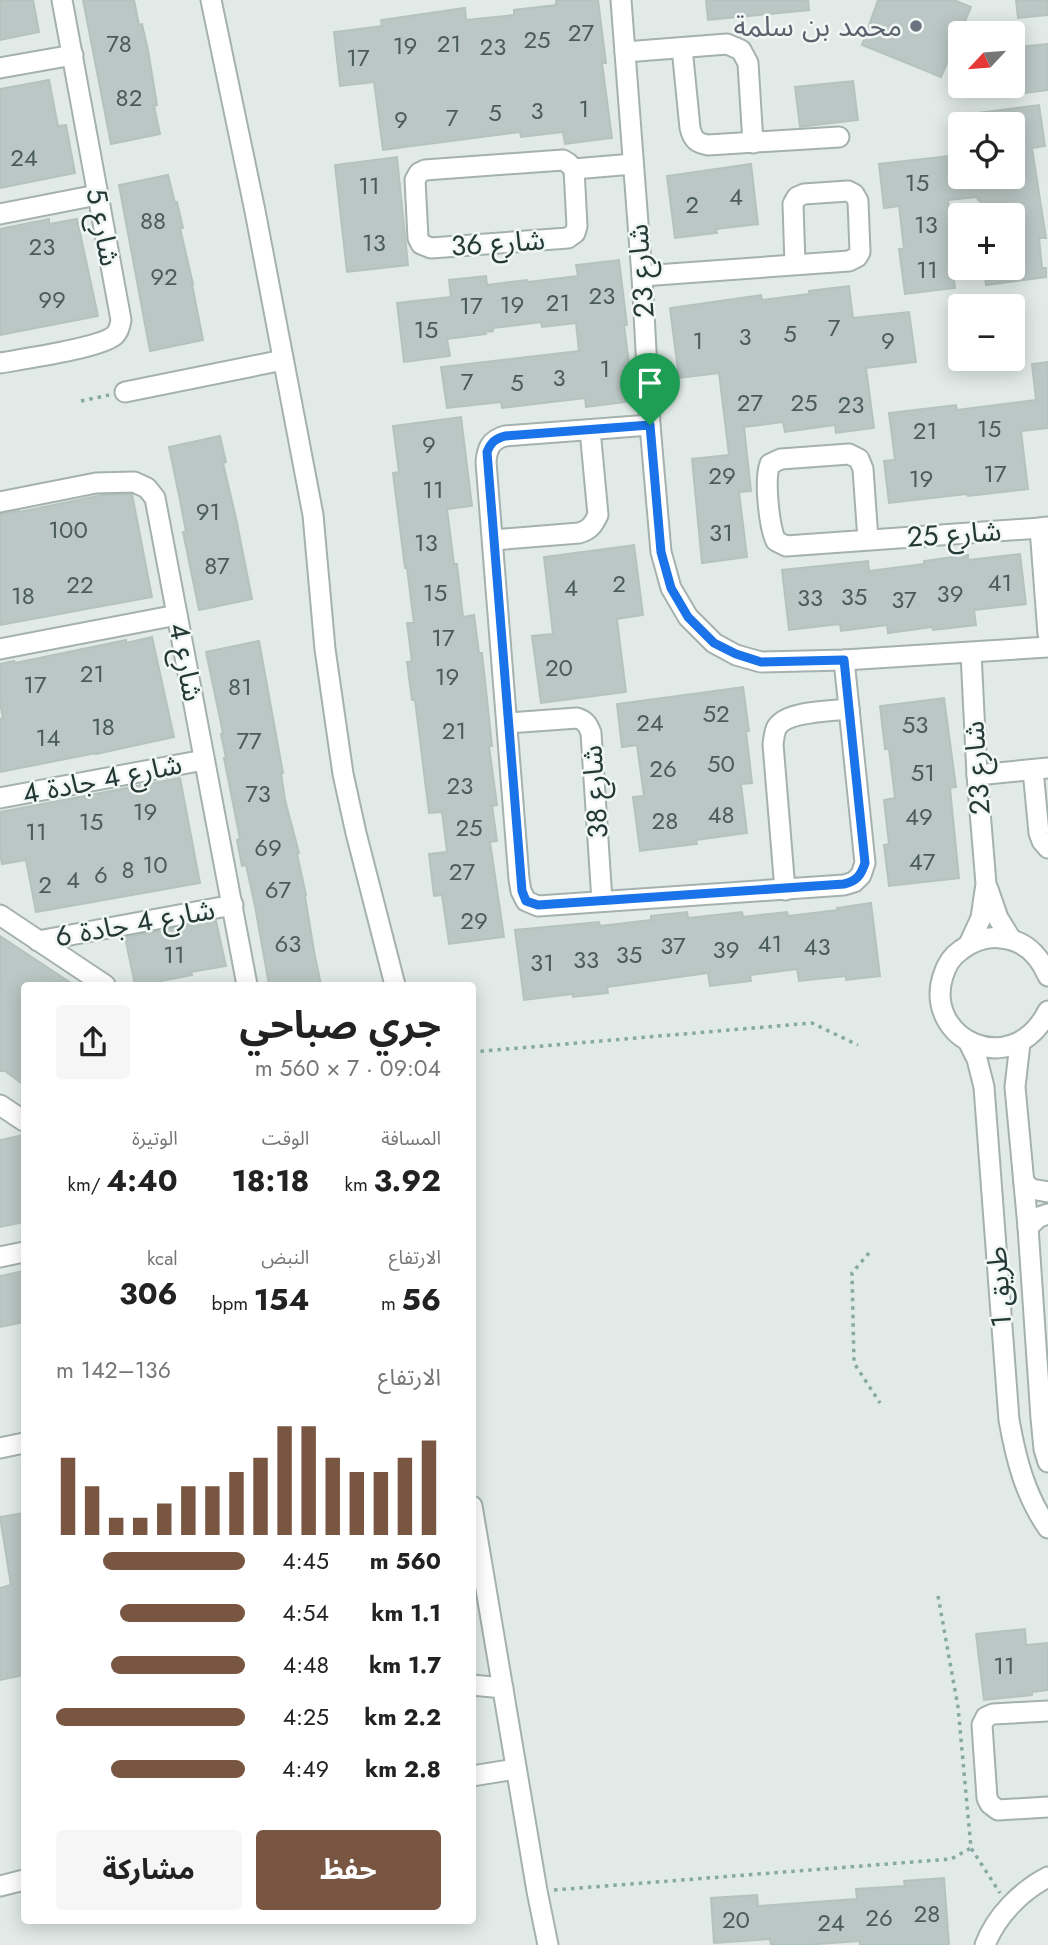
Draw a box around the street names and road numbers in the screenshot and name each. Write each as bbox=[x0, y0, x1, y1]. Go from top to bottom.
street label: شارع 5 bbox=[75, 184, 131, 270]
street label: شارع 36 bbox=[449, 219, 547, 267]
street label: شارع 23 bbox=[617, 223, 665, 319]
street label: شارع 25 bbox=[905, 510, 1003, 558]
street label: شارع 4 bbox=[158, 619, 214, 705]
street label: شارع 23 bbox=[953, 720, 1001, 816]
street label: شارع 4 جادة 4 bbox=[19, 743, 185, 815]
street label: شارع 38 bbox=[571, 744, 619, 840]
street label: شارع 4 جادة 6 bbox=[52, 889, 218, 957]
street label: طريق 1 bbox=[976, 1245, 1022, 1329]

